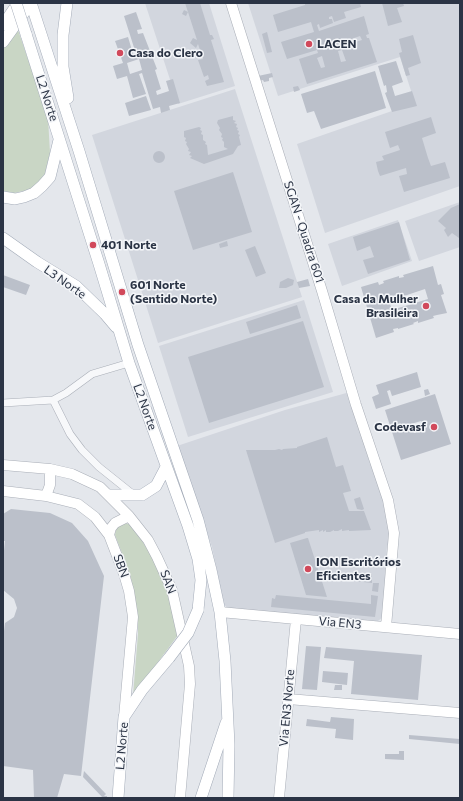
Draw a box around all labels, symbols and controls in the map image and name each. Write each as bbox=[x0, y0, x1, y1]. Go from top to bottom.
place label: LACEN bbox=[317, 37, 357, 51]
marker: LACEN bbox=[304, 39, 314, 49]
place label: Casa do Clero bbox=[128, 46, 203, 60]
marker: Casa do Clero bbox=[115, 48, 125, 58]
street label: L2 Norte bbox=[33, 73, 61, 123]
street label: SGAN - Quadra 601 bbox=[281, 179, 327, 285]
place label: 401 Norte bbox=[101, 238, 157, 252]
marker: 401 Norte bbox=[88, 240, 98, 250]
street label: L3 Norte bbox=[41, 262, 89, 302]
place label: 601 Norte (Sentido Norte) bbox=[130, 278, 217, 306]
marker: 601 Norte (Sentido Norte) bbox=[117, 287, 127, 297]
place label: Casa da Mulher Brasileira bbox=[334, 292, 418, 320]
marker: Casa da Mulher Brasileira bbox=[421, 301, 431, 311]
street label: L2 Norte bbox=[130, 382, 160, 432]
place label: Codevasf bbox=[374, 420, 426, 434]
marker: Codevasf bbox=[429, 422, 439, 432]
street label: SBN bbox=[110, 552, 132, 580]
place label: ION Escritórios Eficientes bbox=[316, 555, 401, 583]
marker: ION Escritórios Eficientes bbox=[303, 564, 313, 574]
street label: SAN bbox=[157, 568, 179, 596]
street label: Via EN3 bbox=[318, 614, 362, 632]
street label: Via EN3 Norte bbox=[276, 669, 298, 747]
street label: L2 Norte bbox=[113, 721, 131, 771]

